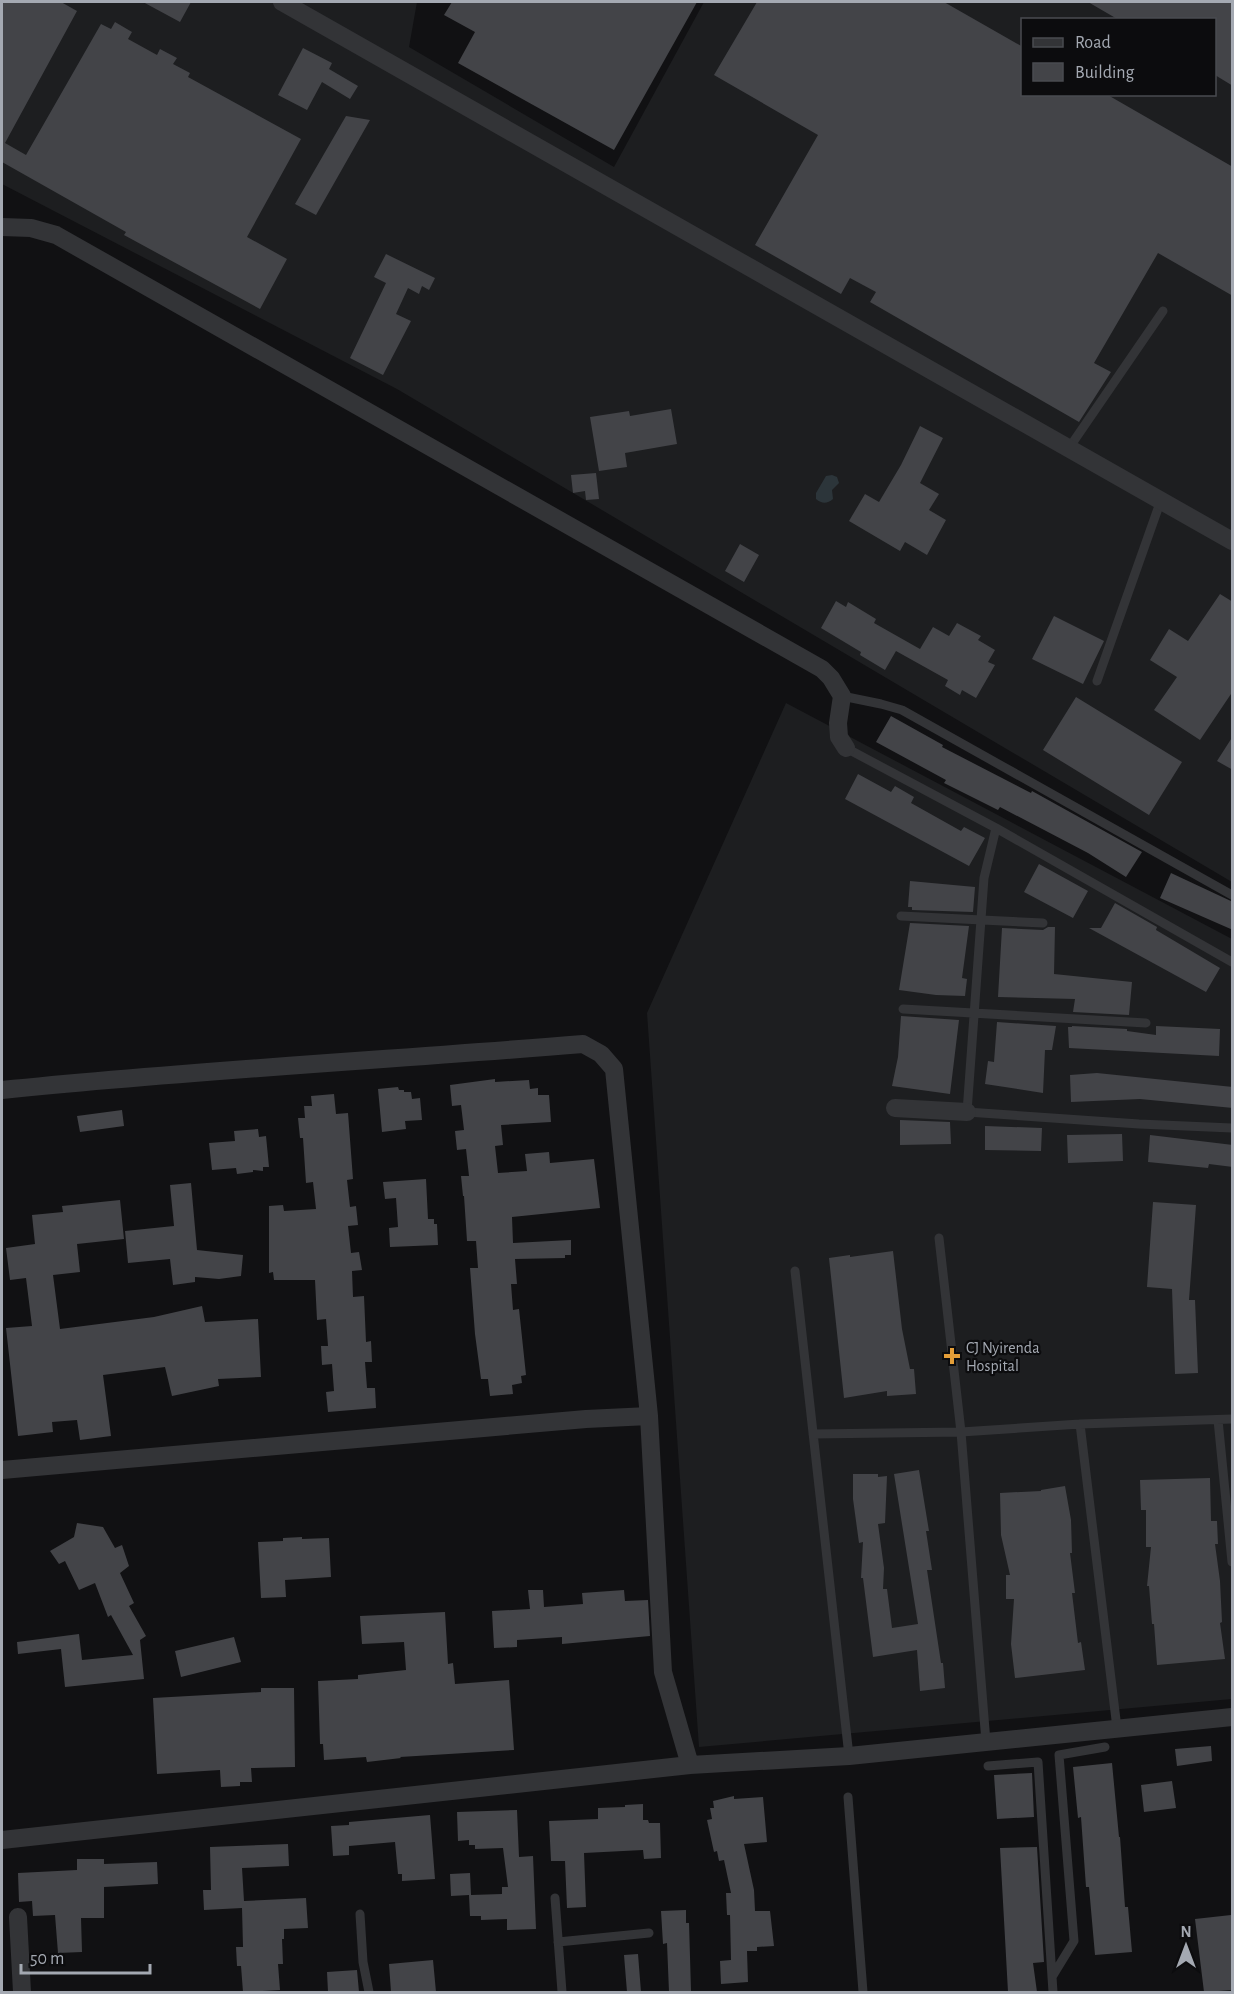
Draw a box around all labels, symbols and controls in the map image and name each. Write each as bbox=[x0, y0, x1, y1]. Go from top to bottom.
legend bbox=[1021, 18, 1216, 96]
text: Road bbox=[1075, 34, 1111, 52]
text: Building bbox=[1075, 64, 1135, 82]
place label: CJ Nyirenda Hospital bbox=[966, 1340, 1040, 1374]
marker: CJ Nyirenda Hospital bbox=[943, 1347, 961, 1365]
north arrow bbox=[1156, 1916, 1216, 1976]
text: N bbox=[1180, 1924, 1192, 1940]
scale bar bbox=[21, 1937, 150, 1975]
text: 50 m bbox=[30, 1950, 64, 1968]

